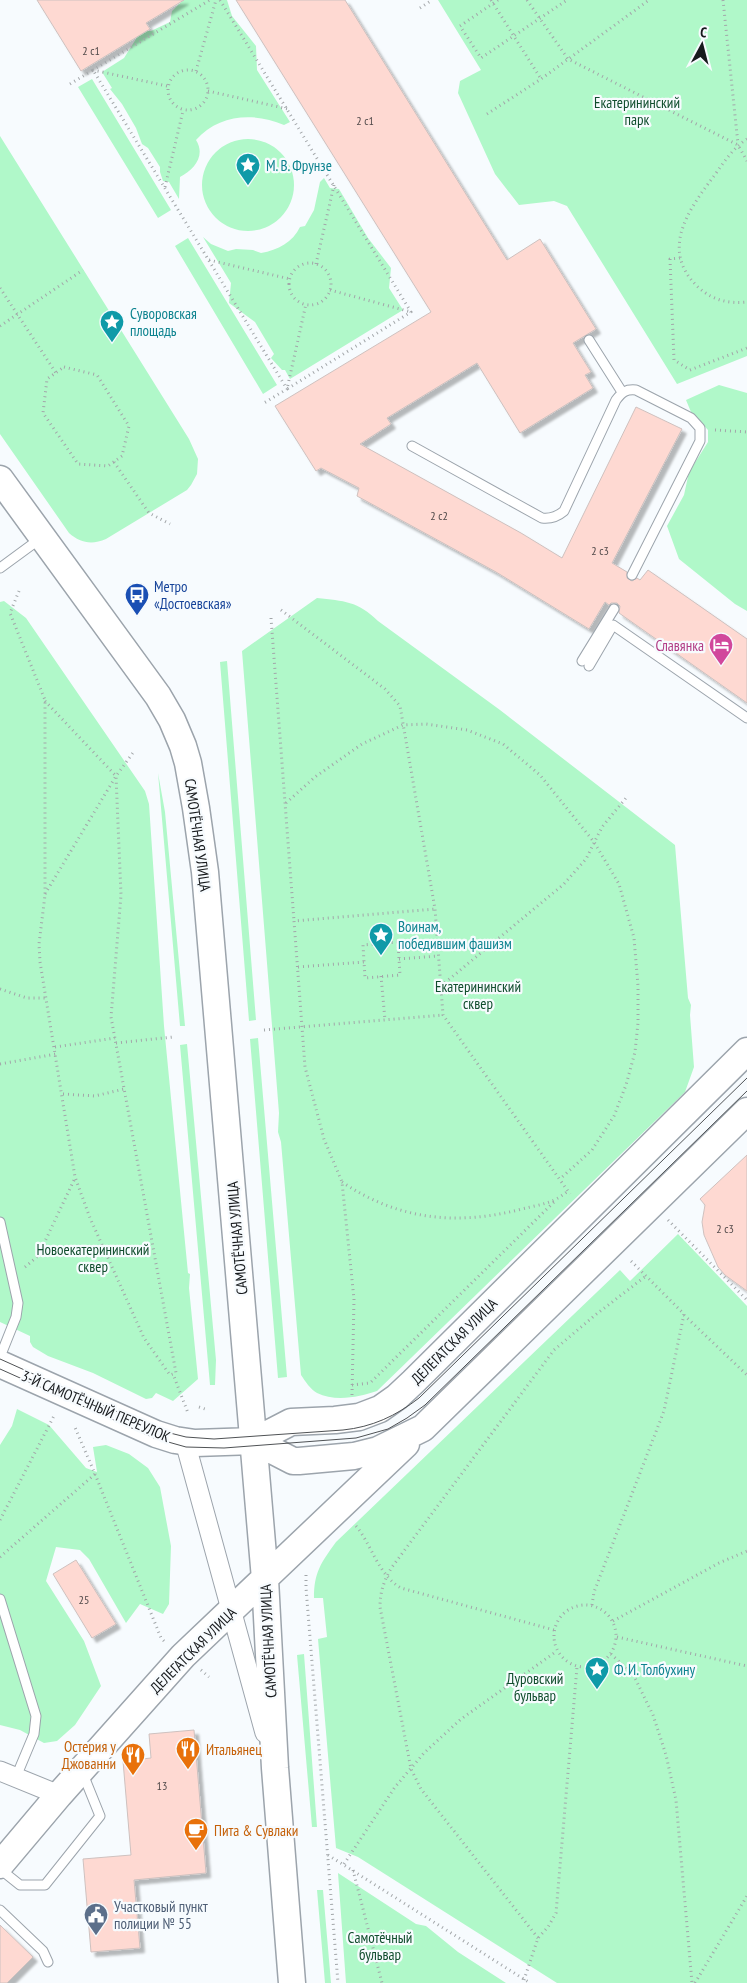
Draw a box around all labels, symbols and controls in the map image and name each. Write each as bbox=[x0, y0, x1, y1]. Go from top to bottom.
north arrow bbox=[677, 20, 727, 70]
text: С bbox=[699, 23, 708, 41]
house number: 2 с1 bbox=[82, 43, 100, 58]
park label: Екатерининский парк bbox=[594, 93, 680, 129]
house number: 2 с1 bbox=[356, 113, 374, 128]
place icon: М. В. Фрунзе bbox=[235, 152, 261, 186]
place label: М. В. Фрунзе bbox=[266, 156, 332, 175]
place label: Суворовская площадь bbox=[130, 304, 197, 340]
place icon: Суворовская площадь bbox=[99, 309, 125, 343]
house number: 2 с2 bbox=[430, 508, 448, 523]
house number: 2 с3 bbox=[591, 543, 609, 558]
place label: Метро «Достоевская» bbox=[154, 577, 232, 613]
bus stop icon: Метро «Достоевская» bbox=[124, 582, 150, 616]
hotel icon: Славянка bbox=[708, 632, 734, 666]
place label: Славянка bbox=[655, 636, 704, 655]
street label: САМОТЁЧНАЯ УЛИЦА bbox=[181, 777, 215, 894]
place label: Воинам, победившим фашизм bbox=[398, 917, 512, 953]
place icon: Воинам, победившим фашизм bbox=[368, 922, 394, 956]
park label: Екатерининский сквер bbox=[435, 977, 521, 1013]
street label: САМОТЁЧНАЯ УЛИЦА bbox=[222, 1180, 251, 1296]
house number: 2 с3 bbox=[716, 1221, 734, 1236]
park label: Новоекатерининский сквер bbox=[37, 1240, 149, 1276]
street label: ДЕЛЕГАТСКАЯ УЛИЦА bbox=[407, 1293, 502, 1388]
street label: 3-Й САМОТЁЧНЫЙ ПЕРЕУЛОК bbox=[19, 1366, 174, 1446]
street label: САМОТЁЧНАЯ УЛИЦА bbox=[255, 1583, 280, 1698]
house number: 25 bbox=[79, 1592, 89, 1607]
street label: ДЕЛЕГАТСКАЯ УЛИЦА bbox=[146, 1602, 241, 1697]
place icon: Ф. И. Толбухину bbox=[584, 1656, 610, 1690]
place label: Ф. И. Толбухину bbox=[614, 1660, 696, 1679]
park label: Дуровский бульвар bbox=[507, 1669, 563, 1705]
restaurant icon: Итальянец bbox=[175, 1736, 201, 1770]
place label: Остерия у Джованни bbox=[62, 1737, 116, 1773]
place label: Итальянец bbox=[206, 1740, 262, 1759]
restaurant icon: Остерия у Джованни bbox=[120, 1742, 146, 1776]
house number: 13 bbox=[157, 1778, 167, 1793]
cafe icon: Пита & Сувлаки bbox=[183, 1817, 209, 1851]
place label: Пита & Сувлаки bbox=[214, 1821, 298, 1840]
place label: Участковый пункт полиции № 55 bbox=[114, 1897, 208, 1933]
public building icon: Участковый пункт полиции № 55 bbox=[83, 1902, 109, 1936]
park label: Самотёчный бульвар bbox=[348, 1928, 412, 1964]

